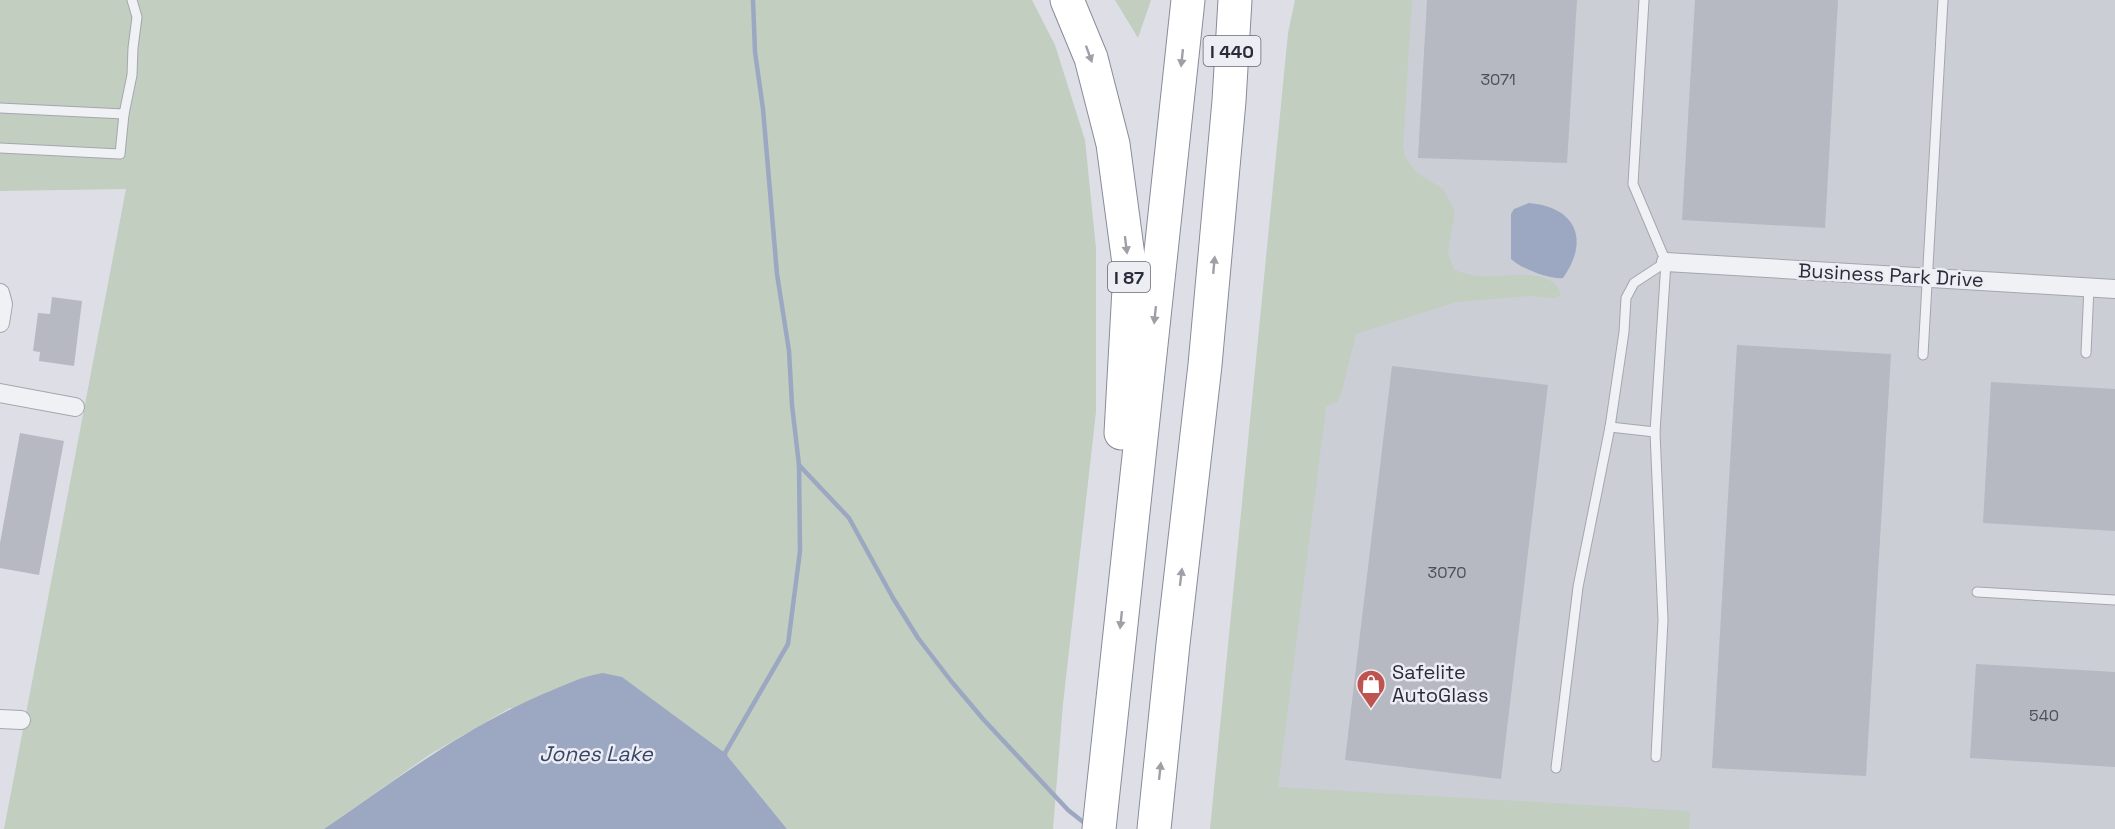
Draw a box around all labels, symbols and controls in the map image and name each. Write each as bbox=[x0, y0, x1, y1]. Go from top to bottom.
road number: I 440 bbox=[1204, 36, 1260, 66]
one-way arrow bbox=[1084, 45, 1094, 63]
one-way arrow bbox=[1177, 49, 1187, 68]
house number: 3071 bbox=[1480, 69, 1516, 90]
one-way arrow bbox=[1122, 236, 1131, 255]
one-way arrow bbox=[1209, 256, 1219, 275]
street label: Business Park Drive bbox=[1798, 257, 1984, 293]
road number: I 87 bbox=[1108, 262, 1150, 292]
one-way arrow bbox=[1150, 305, 1160, 324]
house number: 3070 bbox=[1428, 562, 1466, 583]
one-way arrow bbox=[1176, 567, 1185, 586]
one-way arrow bbox=[1117, 610, 1126, 629]
place label: Safelite AutoGlass bbox=[1392, 659, 1489, 708]
shop icon: Safelite AutoGlass bbox=[1355, 668, 1387, 710]
house number: 540 bbox=[2029, 705, 2059, 726]
water label: Jones Lake bbox=[539, 740, 654, 767]
one-way arrow bbox=[1155, 761, 1165, 780]

